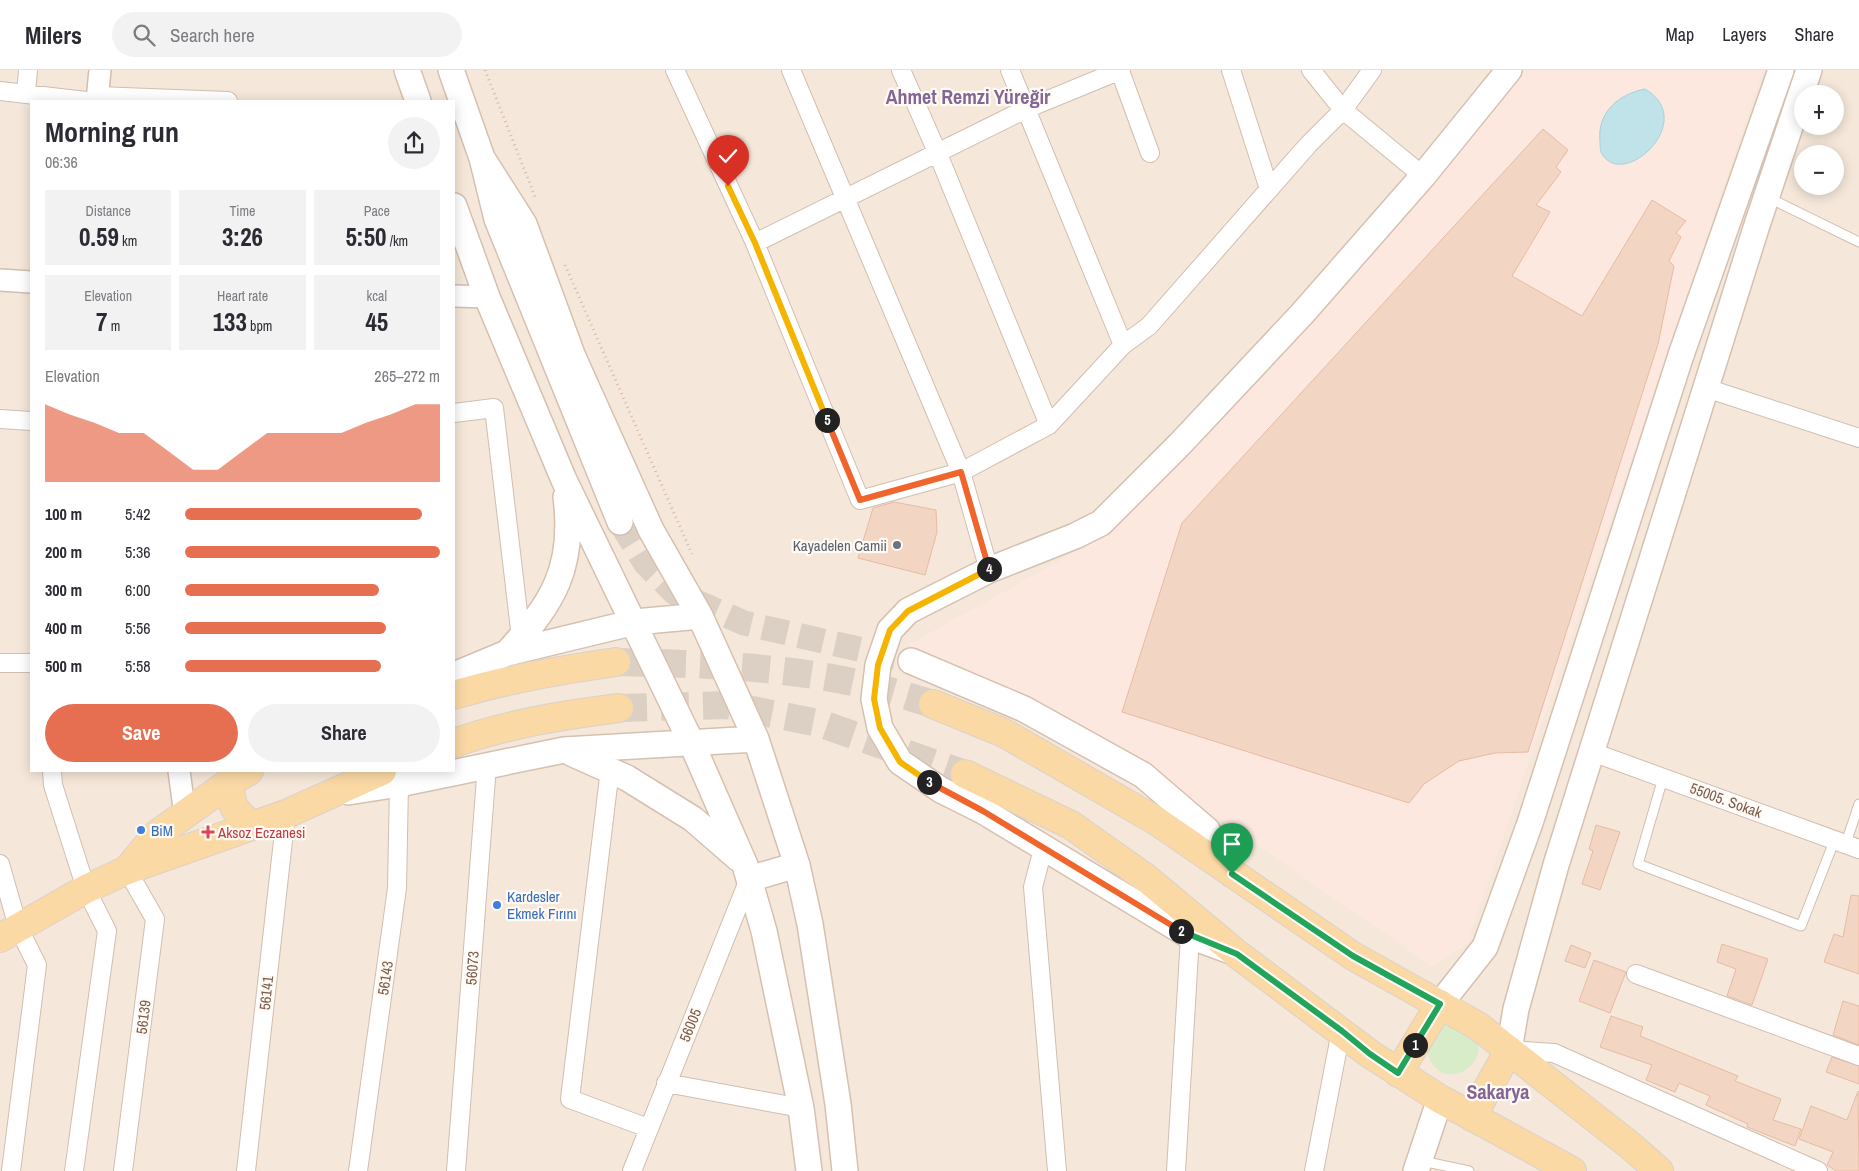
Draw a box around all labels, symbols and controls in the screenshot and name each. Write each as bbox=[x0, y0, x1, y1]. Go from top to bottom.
search box bbox=[112, 12, 462, 57]
text: Milers bbox=[25, 19, 82, 51]
icon: search bbox=[130, 21, 158, 49]
text: Search here bbox=[170, 22, 255, 48]
text: Map bbox=[1666, 22, 1694, 47]
text: Layers bbox=[1722, 22, 1767, 47]
text: Share bbox=[1795, 22, 1834, 47]
district label: Ahmet Remzi Yüreğir bbox=[886, 83, 1051, 110]
map controls bbox=[1794, 85, 1844, 195]
button: + bbox=[1794, 85, 1844, 135]
text: Morning run bbox=[45, 113, 179, 151]
button: share bbox=[388, 117, 440, 169]
pin bbox=[707, 135, 749, 186]
icon: check bbox=[714, 142, 742, 170]
button: − bbox=[1794, 145, 1844, 195]
text: 06:36 bbox=[45, 151, 78, 173]
text: Distance bbox=[86, 202, 131, 220]
text: Time bbox=[230, 202, 255, 220]
text: Pace bbox=[364, 202, 390, 220]
text: 0.59 bbox=[79, 220, 119, 254]
text: 3:26 bbox=[222, 220, 263, 254]
text: 5:50 bbox=[345, 220, 387, 254]
text: km bbox=[119, 232, 137, 250]
text: /km bbox=[387, 232, 408, 250]
text: Elevation bbox=[84, 287, 132, 305]
text: Heart rate bbox=[217, 287, 268, 305]
text: kcal bbox=[367, 287, 387, 305]
text: 7 bbox=[96, 305, 107, 339]
text: 133 bbox=[213, 305, 247, 339]
text: 45 bbox=[365, 305, 388, 339]
text: m bbox=[107, 317, 120, 335]
text: bpm bbox=[247, 317, 272, 335]
text: Elevation bbox=[45, 365, 100, 387]
text: 265–272 m bbox=[374, 365, 440, 387]
pin: 5 bbox=[814, 408, 840, 432]
text: 5 bbox=[824, 411, 831, 429]
text: 100 m bbox=[45, 503, 82, 525]
text: 5:42 bbox=[125, 503, 151, 525]
place label: Kayadelen Camii bbox=[793, 535, 887, 556]
marker: Kayadelen Camii bbox=[891, 539, 903, 551]
text: 200 m bbox=[45, 541, 82, 563]
text: 5:36 bbox=[125, 541, 151, 563]
pin: 4 bbox=[976, 556, 1002, 582]
text: 4 bbox=[986, 560, 993, 578]
text: 300 m bbox=[45, 579, 82, 601]
text: 6:00 bbox=[125, 579, 151, 601]
text: 400 m bbox=[45, 617, 82, 639]
text: 5:56 bbox=[125, 617, 151, 639]
text: 500 m bbox=[45, 655, 82, 677]
text: 5:58 bbox=[125, 655, 151, 677]
button: Save bbox=[45, 704, 238, 762]
button: Share bbox=[248, 704, 440, 762]
pin: 3 bbox=[916, 770, 942, 794]
text: 3 bbox=[926, 773, 933, 791]
street label: 55005. Sokak bbox=[1687, 777, 1766, 823]
place label: BiM bbox=[151, 820, 173, 841]
place label: Aksoz Eczanesi bbox=[217, 822, 306, 843]
pin bbox=[1211, 823, 1253, 874]
marker: BiM bbox=[135, 824, 147, 836]
marker: Aksoz Eczanesi bbox=[202, 826, 214, 838]
icon: arrive bbox=[1218, 830, 1246, 858]
place label: Kardesler Ekmek Fırını bbox=[507, 886, 577, 924]
marker: Kardesler Ekmek Fırını bbox=[491, 899, 503, 911]
pin: 2 bbox=[1168, 918, 1194, 944]
text: 2 bbox=[1178, 922, 1185, 940]
street label: 56073 bbox=[460, 950, 484, 986]
street label: 56143 bbox=[372, 959, 398, 996]
street label: 56141 bbox=[254, 975, 278, 1011]
street label: 56139 bbox=[130, 999, 156, 1035]
street label: 56005 bbox=[674, 1005, 706, 1045]
pin: 1 bbox=[1402, 1032, 1428, 1058]
text: 1 bbox=[1412, 1036, 1419, 1054]
district label: Sakarya bbox=[1467, 1078, 1529, 1105]

